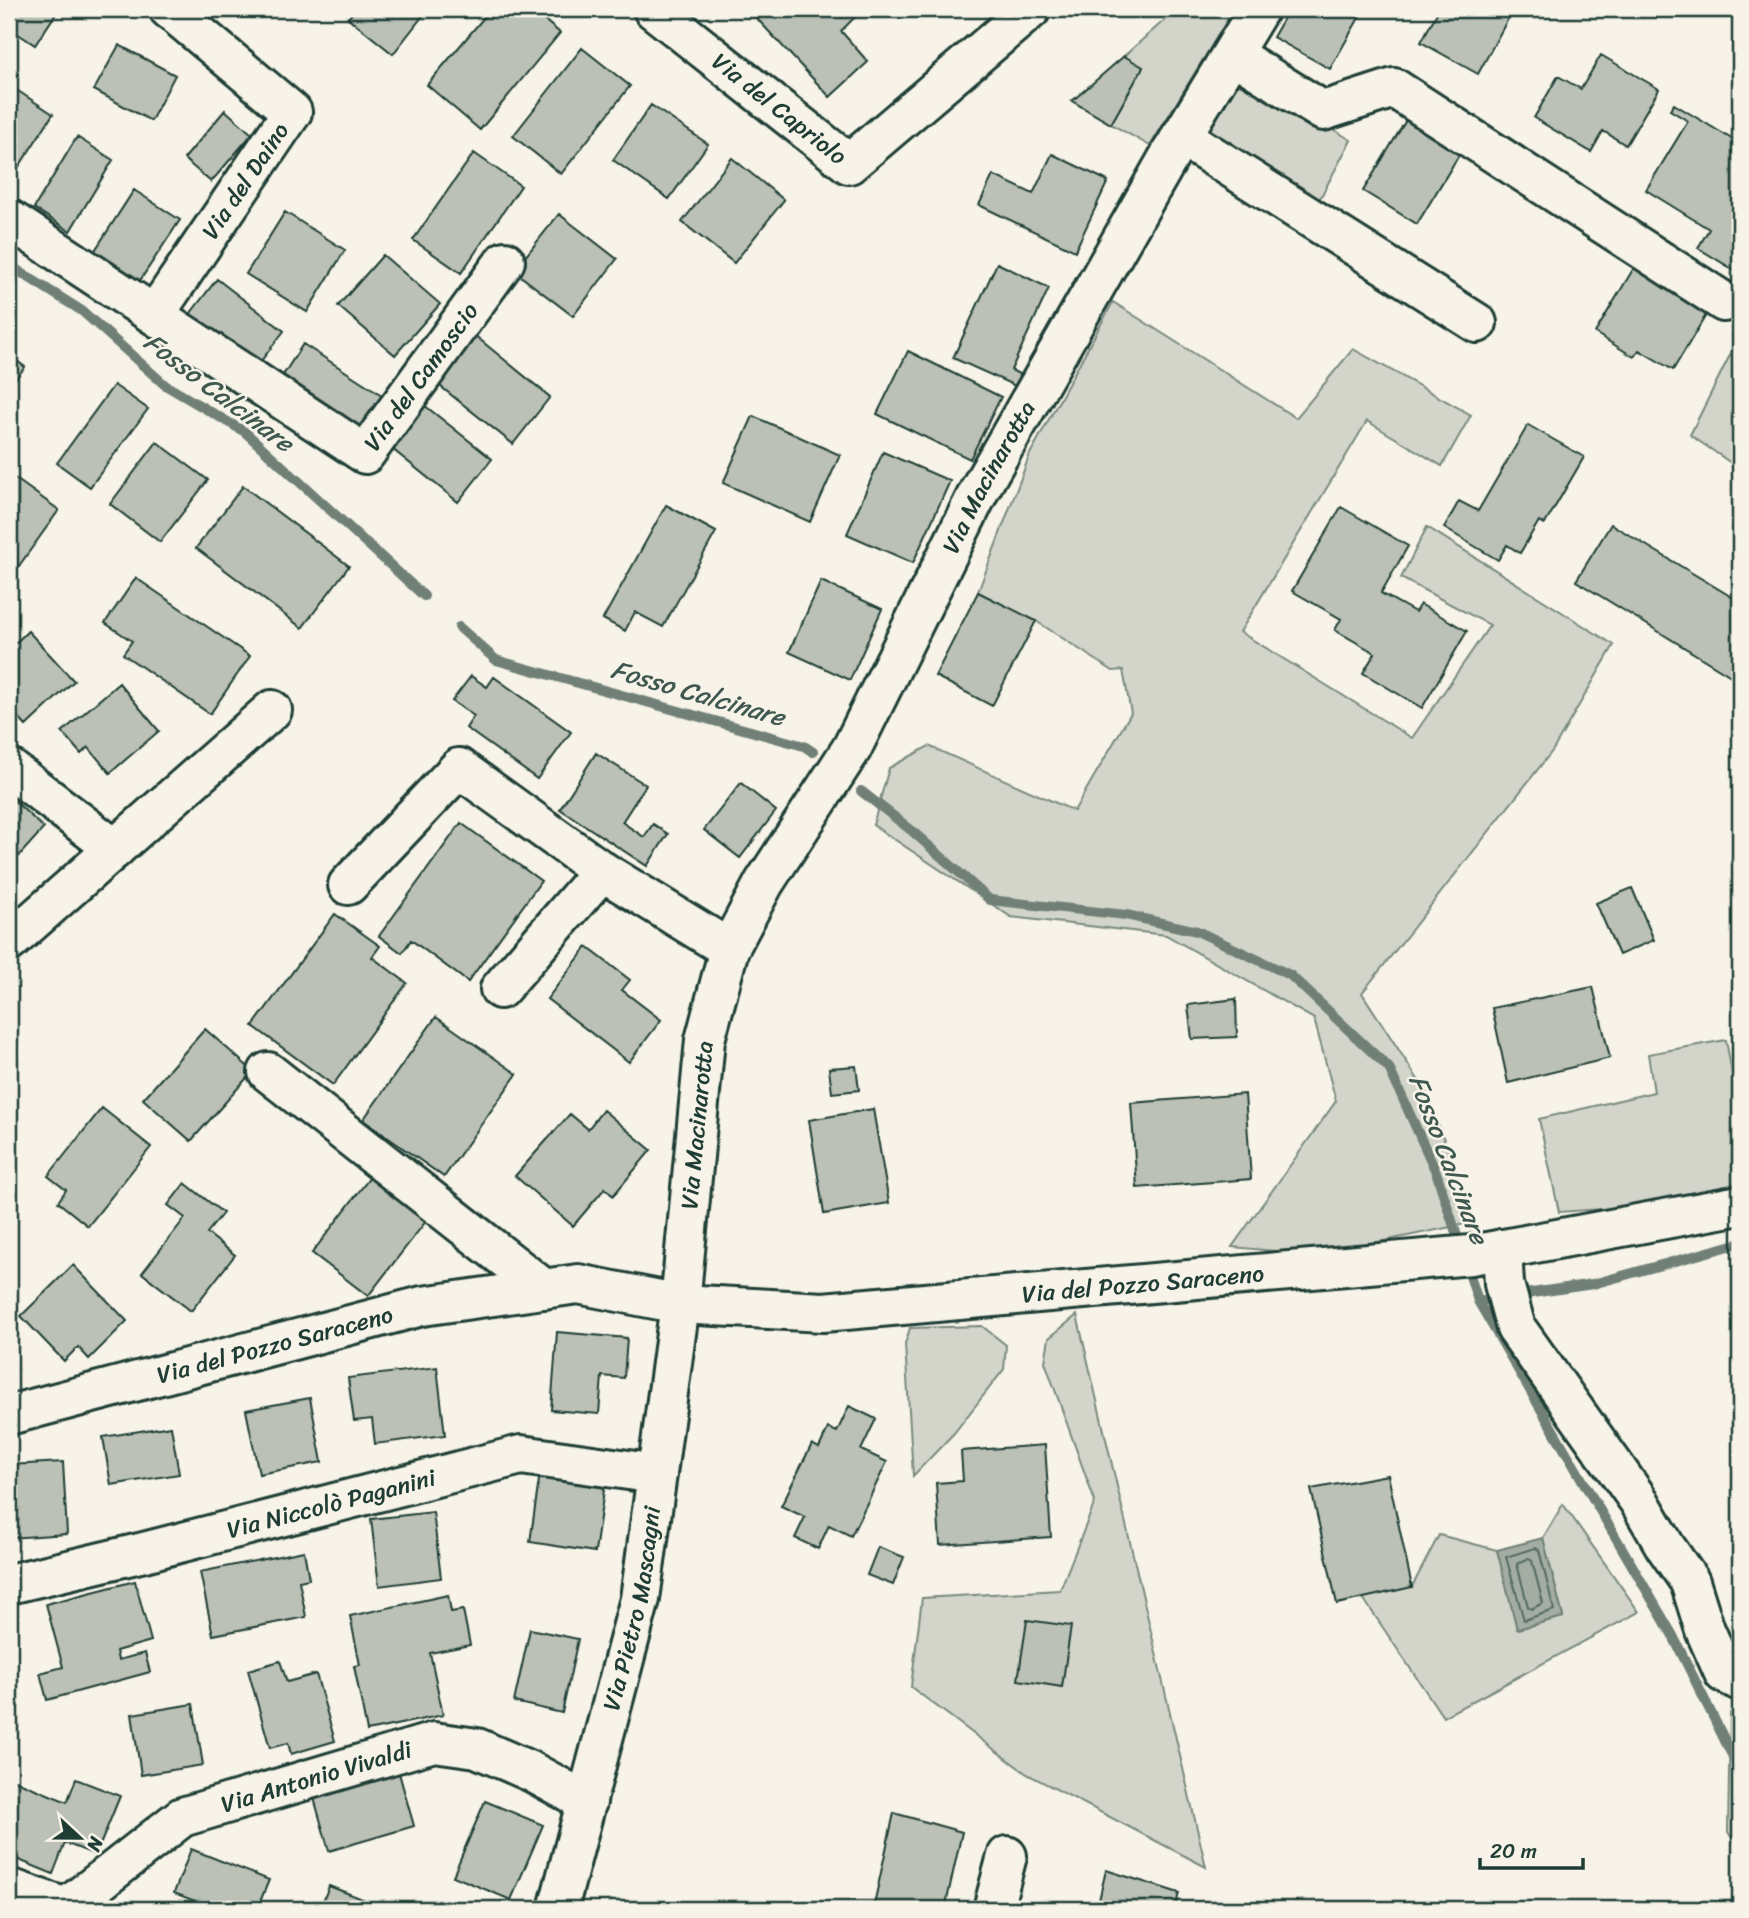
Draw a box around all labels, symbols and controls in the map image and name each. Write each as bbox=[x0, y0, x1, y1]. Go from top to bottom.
street label: Via del Capriolo bbox=[702, 42, 856, 176]
street label: Via del Daino bbox=[190, 113, 301, 248]
street label: Via del Camoscio bbox=[352, 293, 490, 460]
water label: Fosso Calcinare bbox=[134, 320, 306, 466]
street label: Via Macinarotta bbox=[930, 392, 1047, 561]
water label: Fosso Calcinare bbox=[606, 646, 792, 740]
street label: Via Macinarotta bbox=[668, 1039, 726, 1211]
water label: Fosso Calcinare bbox=[1396, 1067, 1503, 1253]
street label: Via del Pozzo Saraceno bbox=[1020, 1252, 1266, 1315]
street label: Via del Pozzo Saraceno bbox=[152, 1294, 398, 1396]
street label: Via Niccolò Paganini bbox=[222, 1456, 441, 1551]
street label: Via Pietro Mascagni bbox=[590, 1502, 674, 1715]
street label: Via Antonio Vivaldi bbox=[216, 1728, 418, 1825]
north arrow bbox=[46, 1802, 116, 1872]
scale bar bbox=[1480, 1827, 1583, 1871]
text: N bbox=[77, 1831, 113, 1857]
text: 20 m bbox=[1490, 1832, 1537, 1870]

